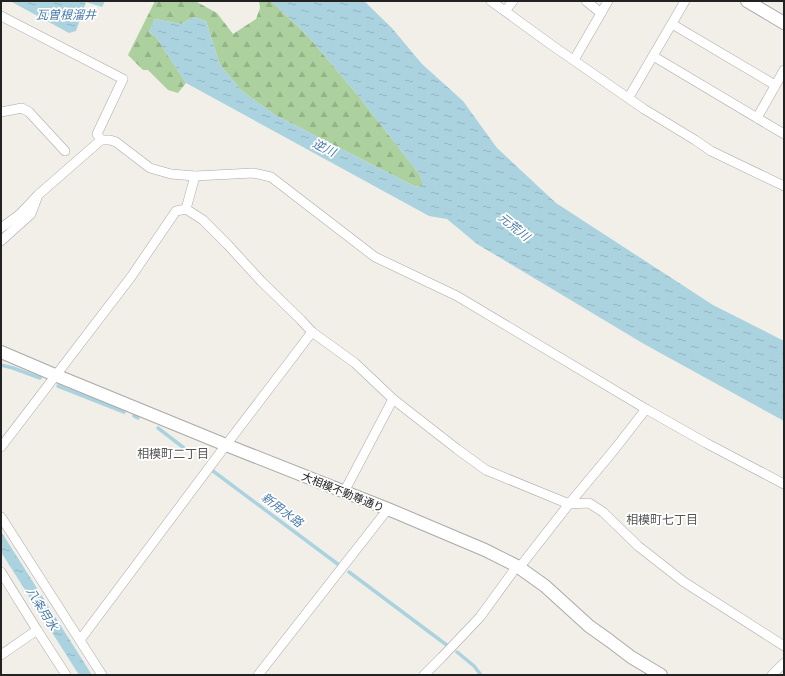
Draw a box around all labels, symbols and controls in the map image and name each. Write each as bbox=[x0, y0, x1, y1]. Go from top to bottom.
water label: 瓦曽根溜井 bbox=[36, 8, 97, 24]
water label: 逆川 bbox=[309, 136, 340, 162]
water label: 元荒川 bbox=[494, 210, 534, 247]
district label: 相模町二丁目 bbox=[137, 447, 209, 463]
street label: 大相模不動尊通り bbox=[299, 470, 386, 516]
water label: 新用水路 bbox=[257, 490, 306, 532]
district label: 相模町七丁目 bbox=[626, 513, 698, 529]
water label: 八条用水 bbox=[22, 585, 62, 636]

